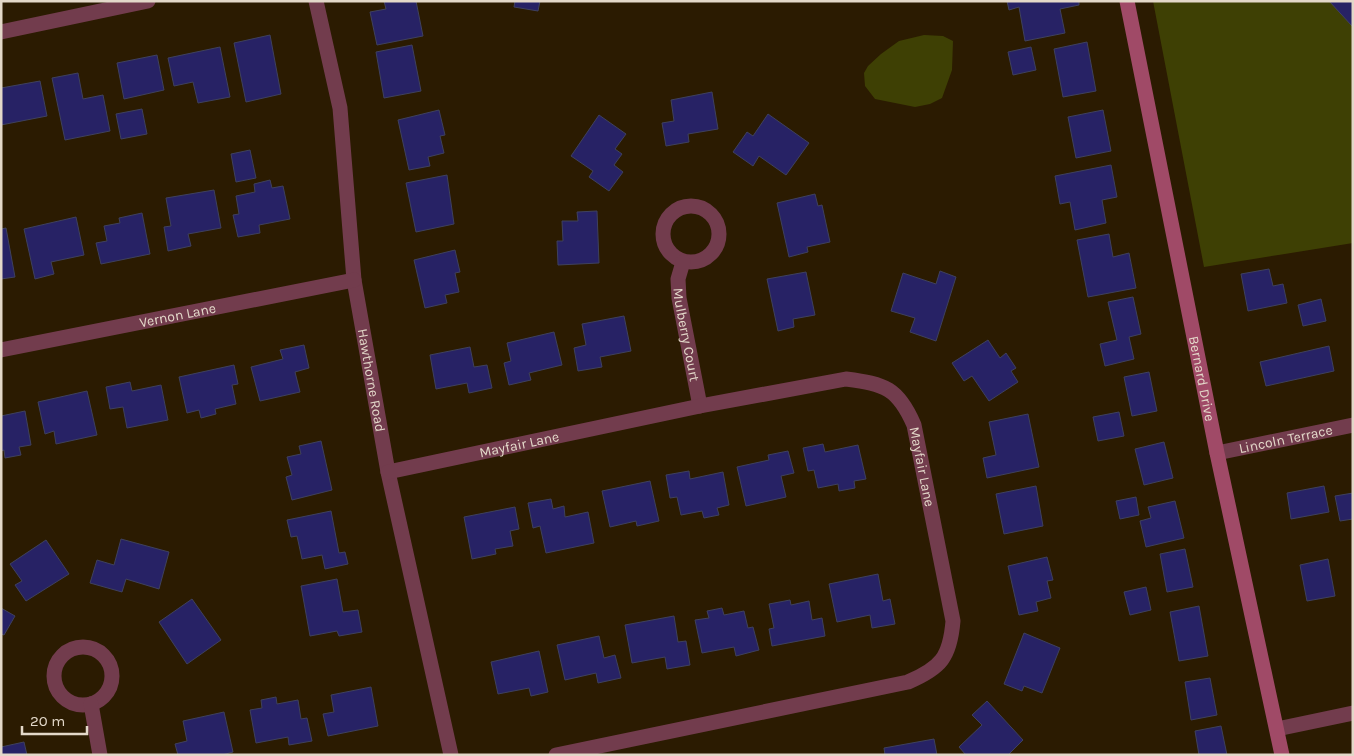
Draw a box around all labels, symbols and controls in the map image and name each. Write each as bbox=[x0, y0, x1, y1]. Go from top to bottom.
street label: Mulberry Court bbox=[669, 287, 703, 383]
street label: Vernon Lane bbox=[138, 300, 217, 331]
street label: Hawthorne Road bbox=[354, 327, 389, 433]
street label: Bernard Drive bbox=[1185, 335, 1218, 423]
street label: Lincoln Terrace bbox=[1237, 421, 1334, 457]
street label: Mayfair Lane bbox=[906, 425, 938, 508]
street label: Mayfair Lane bbox=[478, 428, 561, 461]
scale bar bbox=[22, 704, 88, 736]
text: 20 m bbox=[30, 712, 65, 730]

